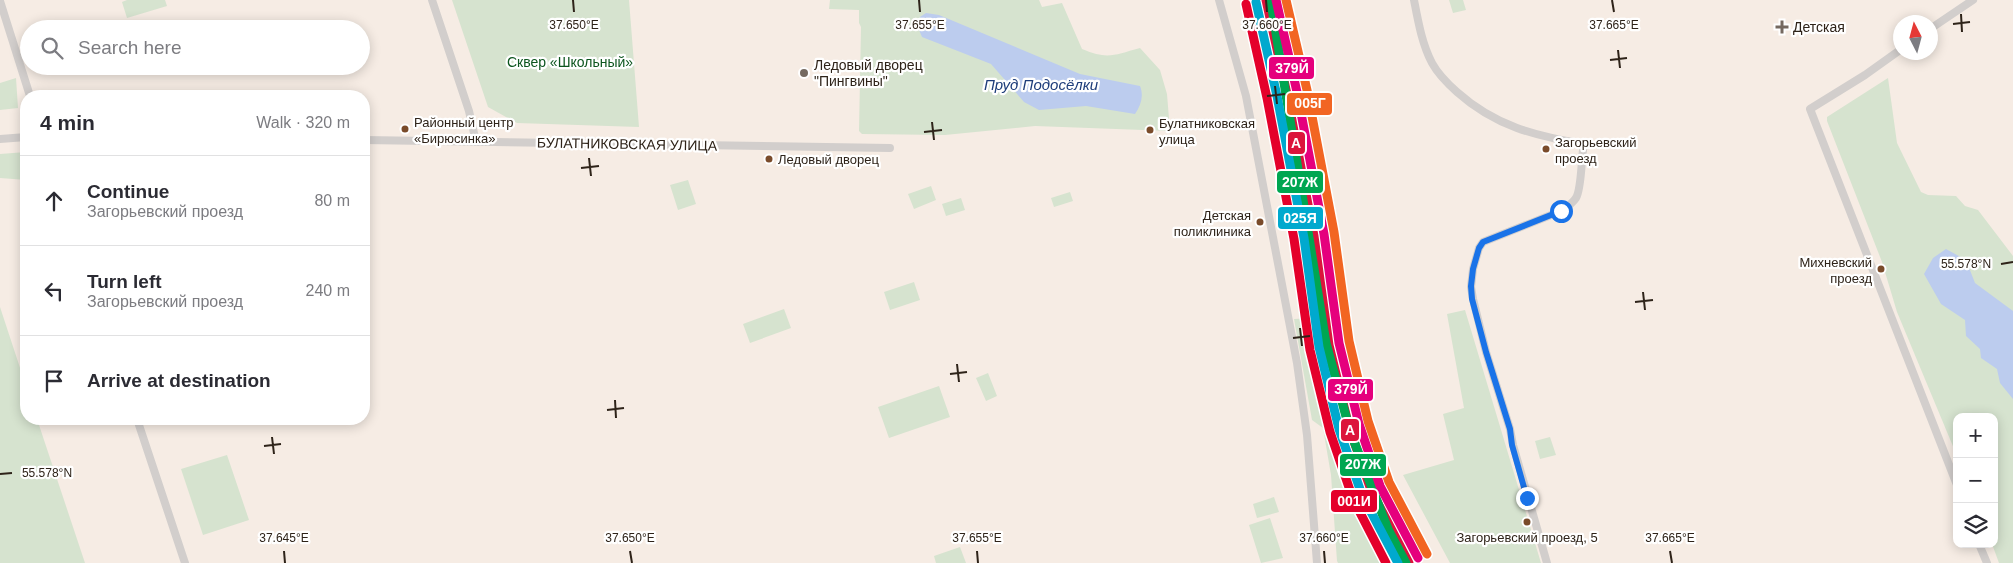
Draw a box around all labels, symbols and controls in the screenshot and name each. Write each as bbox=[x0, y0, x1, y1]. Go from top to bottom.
north arrow bbox=[1893, 15, 1938, 60]
text: 37.650°E bbox=[549, 18, 599, 32]
text: 37.655°E bbox=[895, 18, 945, 32]
text: 37.660°E bbox=[1242, 18, 1292, 32]
text: 37.665°E bbox=[1589, 18, 1639, 32]
place label: Детская bbox=[1793, 19, 1845, 35]
search box bbox=[20, 20, 370, 75]
marker: Детская bbox=[1775, 20, 1789, 34]
icon: search bbox=[38, 34, 66, 62]
text: Search here bbox=[78, 37, 182, 58]
park label: Сквер «Школьный» bbox=[507, 54, 633, 70]
line badge: 379Й bbox=[1268, 56, 1315, 80]
place label: Ледовый дворец "Пингвины" bbox=[814, 57, 923, 89]
text: 379Й bbox=[1275, 59, 1309, 76]
marker: Ледовый дворец "Пингвины" bbox=[798, 67, 810, 79]
water label: Пруд Подосёлки bbox=[984, 76, 1099, 93]
line badge: 005Г bbox=[1286, 92, 1333, 116]
text: 005Г bbox=[1294, 95, 1326, 111]
text: 4 min bbox=[40, 111, 95, 134]
text: Walk · 320 m bbox=[256, 114, 350, 131]
place label: Районный центр «Бирюсинка» bbox=[414, 115, 513, 146]
place label: Булатниковская улица bbox=[1159, 116, 1255, 147]
marker: Районный центр «Бирюсинка» bbox=[400, 124, 410, 134]
marker: Булатниковская улица bbox=[1145, 125, 1155, 135]
line badge: A bbox=[1287, 131, 1306, 155]
street label: БУЛАТНИКОВСКАЯ УЛИЦА bbox=[537, 134, 718, 154]
text: A bbox=[1291, 135, 1301, 151]
place label: Загорьевский проезд bbox=[1555, 135, 1636, 166]
marker: Загорьевский проезд bbox=[1541, 144, 1551, 154]
place label: Ледовый дворец bbox=[778, 152, 879, 167]
marker: Ледовый дворец bbox=[764, 154, 774, 164]
line badge: 207Ж bbox=[1276, 170, 1324, 194]
text: 207Ж bbox=[1282, 174, 1318, 190]
text: Continue bbox=[87, 181, 169, 202]
icon: ahead bbox=[40, 187, 68, 215]
text: 80 m bbox=[314, 192, 350, 209]
route start bbox=[1550, 200, 1573, 223]
text: Загорьевский проезд bbox=[87, 203, 243, 220]
line badge: 025Я bbox=[1277, 206, 1324, 230]
place label: Детская поликлиника bbox=[1174, 208, 1252, 239]
text: 025Я bbox=[1283, 210, 1317, 226]
marker: Детская поликлиника bbox=[1255, 217, 1265, 227]
place label: Михневский проезд bbox=[1800, 255, 1872, 286]
text: 55.578°N bbox=[1941, 257, 1991, 271]
marker: Михневский проезд bbox=[1876, 264, 1886, 274]
text: Turn left bbox=[87, 271, 162, 292]
icon: left bbox=[40, 277, 68, 305]
text: 240 m bbox=[306, 282, 350, 299]
text: Загорьевский проезд bbox=[87, 293, 243, 310]
icon: arrive bbox=[40, 367, 68, 395]
text: Arrive at destination bbox=[87, 370, 271, 391]
line badge: 379Й bbox=[1327, 378, 1374, 402]
text: 379Й bbox=[1334, 380, 1368, 397]
map controls bbox=[1953, 413, 1998, 548]
button: + bbox=[1953, 413, 1998, 458]
line badge: A bbox=[1340, 418, 1360, 442]
text: A bbox=[1345, 422, 1355, 438]
line badge: 207Ж bbox=[1339, 453, 1387, 477]
text: 207Ж bbox=[1345, 456, 1381, 472]
button: − bbox=[1953, 458, 1998, 503]
text: 55.578°N bbox=[22, 466, 72, 480]
route end bbox=[1516, 487, 1539, 510]
line badge: 001И bbox=[1330, 489, 1378, 513]
text: 001И bbox=[1337, 493, 1371, 509]
button: layers bbox=[1953, 503, 1998, 548]
marker: Загорьевский проезд, 5 bbox=[1522, 517, 1532, 527]
place label: Загорьевский проезд, 5 bbox=[1456, 530, 1598, 545]
text: 37.645°E bbox=[259, 531, 309, 545]
text: 37.650°E bbox=[605, 531, 655, 545]
text: 37.655°E bbox=[952, 531, 1002, 545]
text: 37.660°E bbox=[1299, 531, 1349, 545]
text: 37.665°E bbox=[1645, 531, 1695, 545]

